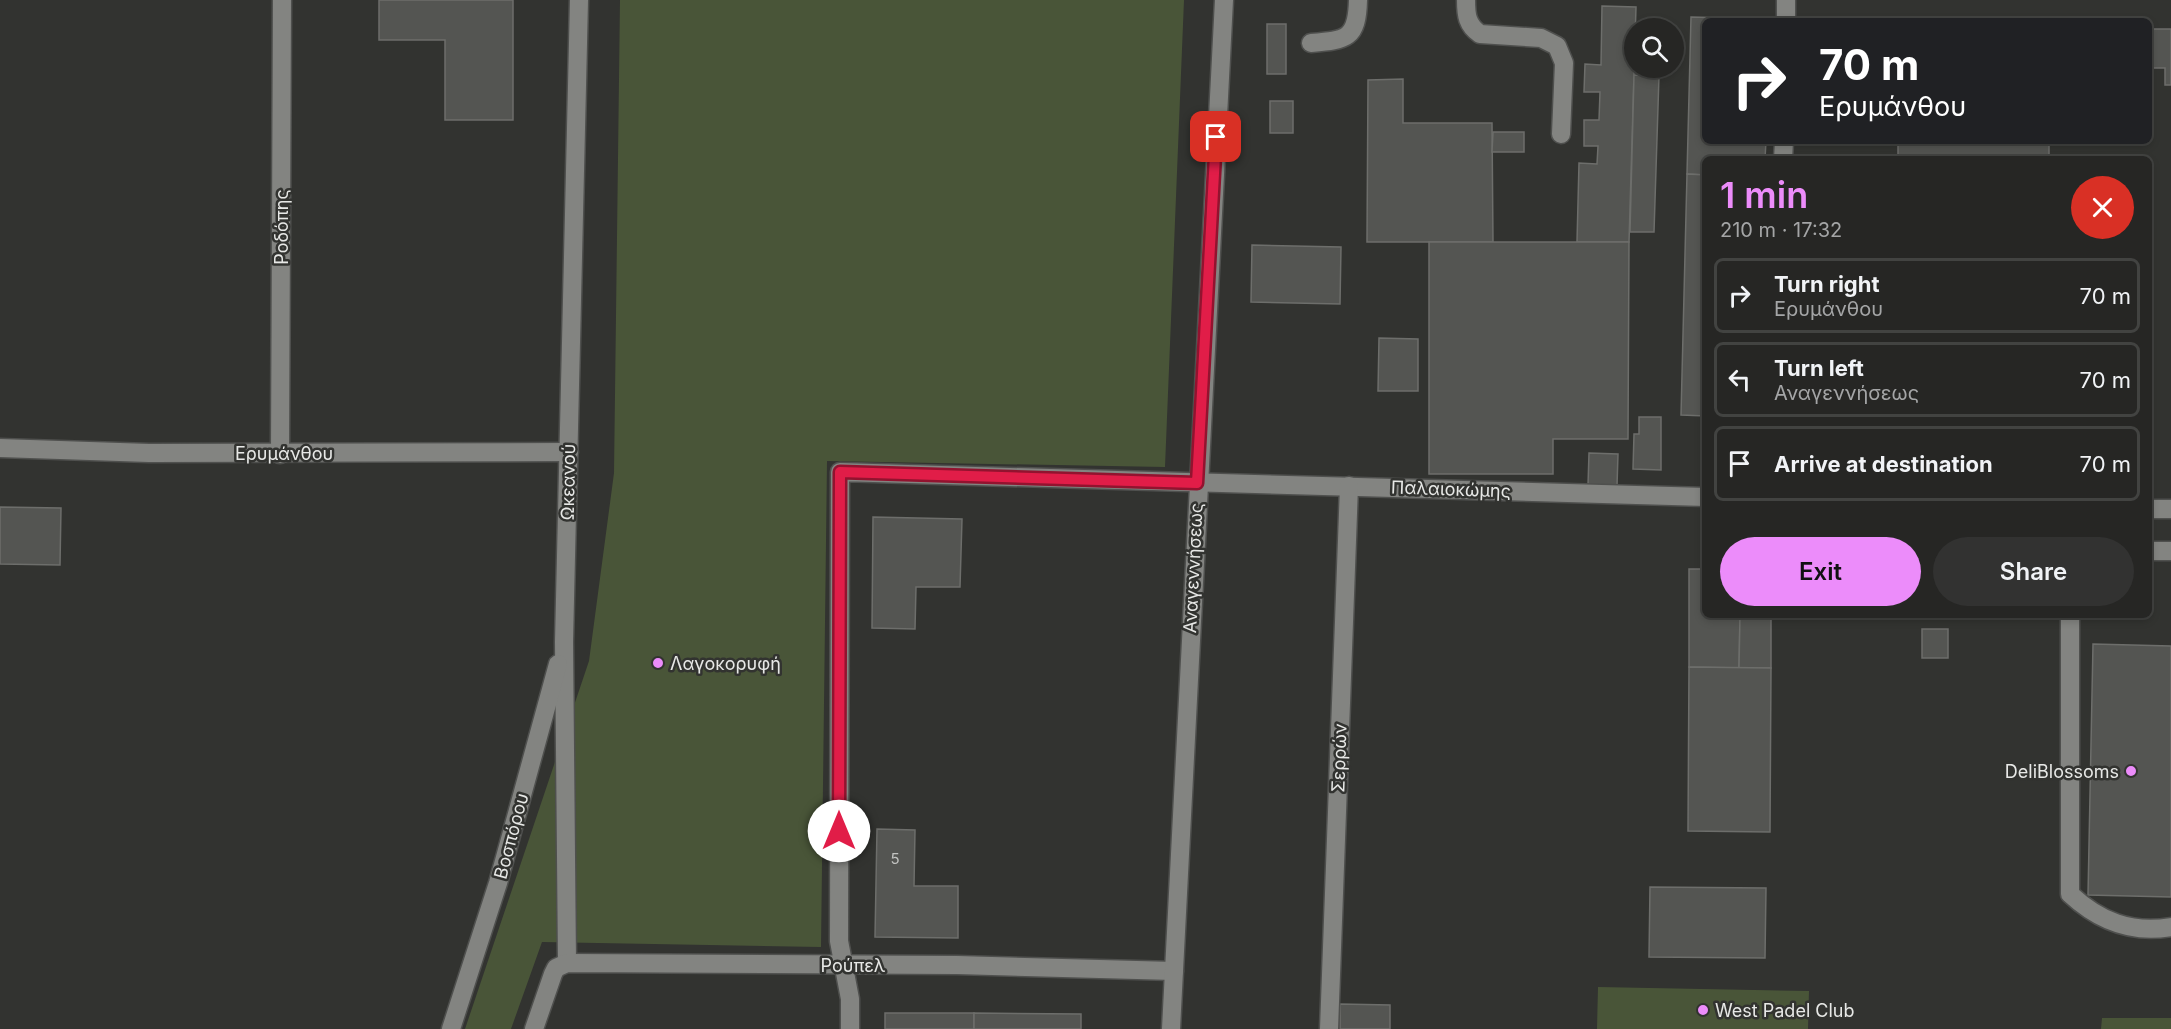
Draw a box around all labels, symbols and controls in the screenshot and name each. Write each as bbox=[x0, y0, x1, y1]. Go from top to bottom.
map controls bbox=[1624, 18, 1684, 78]
button: search bbox=[1624, 18, 1684, 78]
text: 70 m bbox=[1819, 39, 1919, 90]
icon: right bbox=[1720, 42, 1798, 120]
text: Ερυμάνθου bbox=[1819, 90, 1966, 123]
pin bbox=[1190, 111, 1241, 162]
icon: arrive bbox=[1199, 120, 1232, 153]
text: 1 min bbox=[1720, 173, 1808, 217]
button: close bbox=[2071, 176, 2134, 239]
street label: Ροδόπης bbox=[271, 189, 292, 265]
text: 210 m · 17:32 bbox=[1720, 218, 1842, 242]
text: Turn right bbox=[1774, 271, 1880, 297]
icon: right bbox=[1723, 279, 1756, 312]
text: 70 m bbox=[2080, 283, 2131, 309]
text: Ερυμάνθου bbox=[1774, 297, 1883, 321]
text: Turn left bbox=[1774, 355, 1864, 381]
icon: left bbox=[1723, 363, 1756, 396]
text: 70 m bbox=[2080, 367, 2131, 393]
text: Αναγεννήσεως bbox=[1774, 381, 1919, 405]
street label: Ερυμάνθου bbox=[235, 443, 333, 464]
street label: Ωκεανού bbox=[557, 444, 579, 520]
icon: arrive bbox=[1723, 447, 1756, 480]
text: Arrive at destination bbox=[1774, 451, 1993, 477]
text: 70 m bbox=[2080, 451, 2131, 477]
street label: Παλαιοκώμης bbox=[1391, 476, 1511, 502]
street label: Αναγεννήσεως bbox=[1179, 502, 1207, 634]
button: Exit bbox=[1720, 537, 1921, 606]
button: Share bbox=[1933, 537, 2134, 606]
place label: Λαγοκορυφή bbox=[670, 653, 781, 674]
marker: Λαγοκορυφή bbox=[651, 656, 665, 670]
street label: Σερρών bbox=[1327, 723, 1351, 793]
place label: DeliBlossoms bbox=[2005, 761, 2119, 782]
marker: DeliBlossoms bbox=[2124, 764, 2138, 778]
street label: Βοσπόρου bbox=[489, 791, 533, 881]
position arrow bbox=[807, 799, 871, 863]
house number: 5 bbox=[890, 849, 900, 868]
street label: Ρούπελ bbox=[821, 955, 886, 976]
place label: West Padel Club bbox=[1715, 1000, 1854, 1021]
marker: West Padel Club bbox=[1696, 1003, 1710, 1017]

